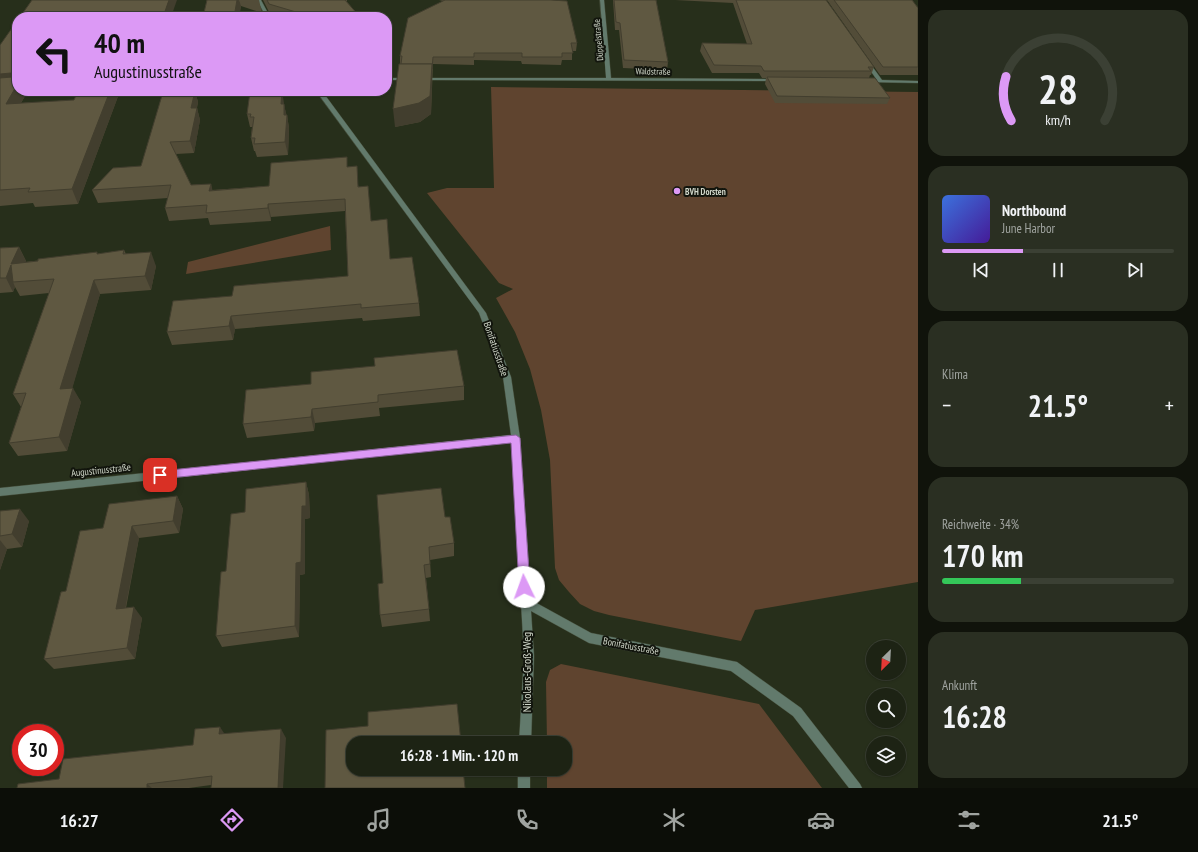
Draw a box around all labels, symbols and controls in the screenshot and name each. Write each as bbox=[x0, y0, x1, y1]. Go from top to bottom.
street label: Düppelstraße bbox=[591, 18, 605, 61]
text: 40 m bbox=[94, 24, 145, 61]
icon: left bbox=[28, 28, 80, 80]
text: Augustinusstraße bbox=[94, 60, 202, 83]
text: 28 bbox=[1038, 62, 1078, 115]
street label: Waldstraße bbox=[635, 65, 671, 77]
text: km/h bbox=[1045, 109, 1071, 128]
marker: BVH Dorsten bbox=[672, 186, 682, 196]
place label: BVH Dorsten bbox=[685, 186, 726, 197]
text: Northbound bbox=[1002, 201, 1066, 220]
text: June Harbor bbox=[1002, 220, 1055, 237]
icon: previous bbox=[970, 259, 992, 281]
icon: pause bbox=[1047, 259, 1069, 281]
icon: next bbox=[1124, 259, 1146, 281]
street label: Bonifatiusstraße bbox=[481, 320, 511, 378]
text: Klima bbox=[942, 366, 968, 383]
text: 21.5° bbox=[1028, 386, 1088, 425]
text: − bbox=[942, 391, 951, 419]
text: + bbox=[1165, 391, 1174, 419]
pin bbox=[143, 458, 177, 492]
street label: Augustinusstraße bbox=[70, 460, 132, 480]
icon: arrive bbox=[149, 464, 171, 486]
text: Reichweite · 34% bbox=[942, 516, 1019, 533]
text: 170 km bbox=[942, 536, 1023, 575]
position arrow bbox=[503, 566, 545, 608]
street label: Nikolaus-Groß-Weg bbox=[519, 632, 534, 712]
street label: Bonifatiusstraße bbox=[602, 634, 660, 658]
north arrow bbox=[866, 640, 906, 680]
map controls bbox=[866, 640, 906, 776]
text: Ankunft bbox=[942, 677, 977, 694]
button: search bbox=[866, 688, 906, 728]
text: 16:28 bbox=[942, 697, 1007, 736]
speed limit sign: 30 bbox=[12, 724, 64, 776]
button: layers bbox=[866, 736, 906, 776]
text: 16:28 · 1 Min. · 120 m bbox=[400, 746, 518, 765]
icon: directions bbox=[218, 806, 246, 834]
icon: music bbox=[365, 806, 393, 834]
icon: phone bbox=[513, 806, 541, 834]
icon: climate bbox=[660, 806, 688, 834]
icon: car bbox=[807, 806, 835, 834]
icon: filters bbox=[955, 806, 983, 834]
text: 16:27 bbox=[60, 809, 99, 832]
text: 21.5° bbox=[1102, 809, 1138, 832]

